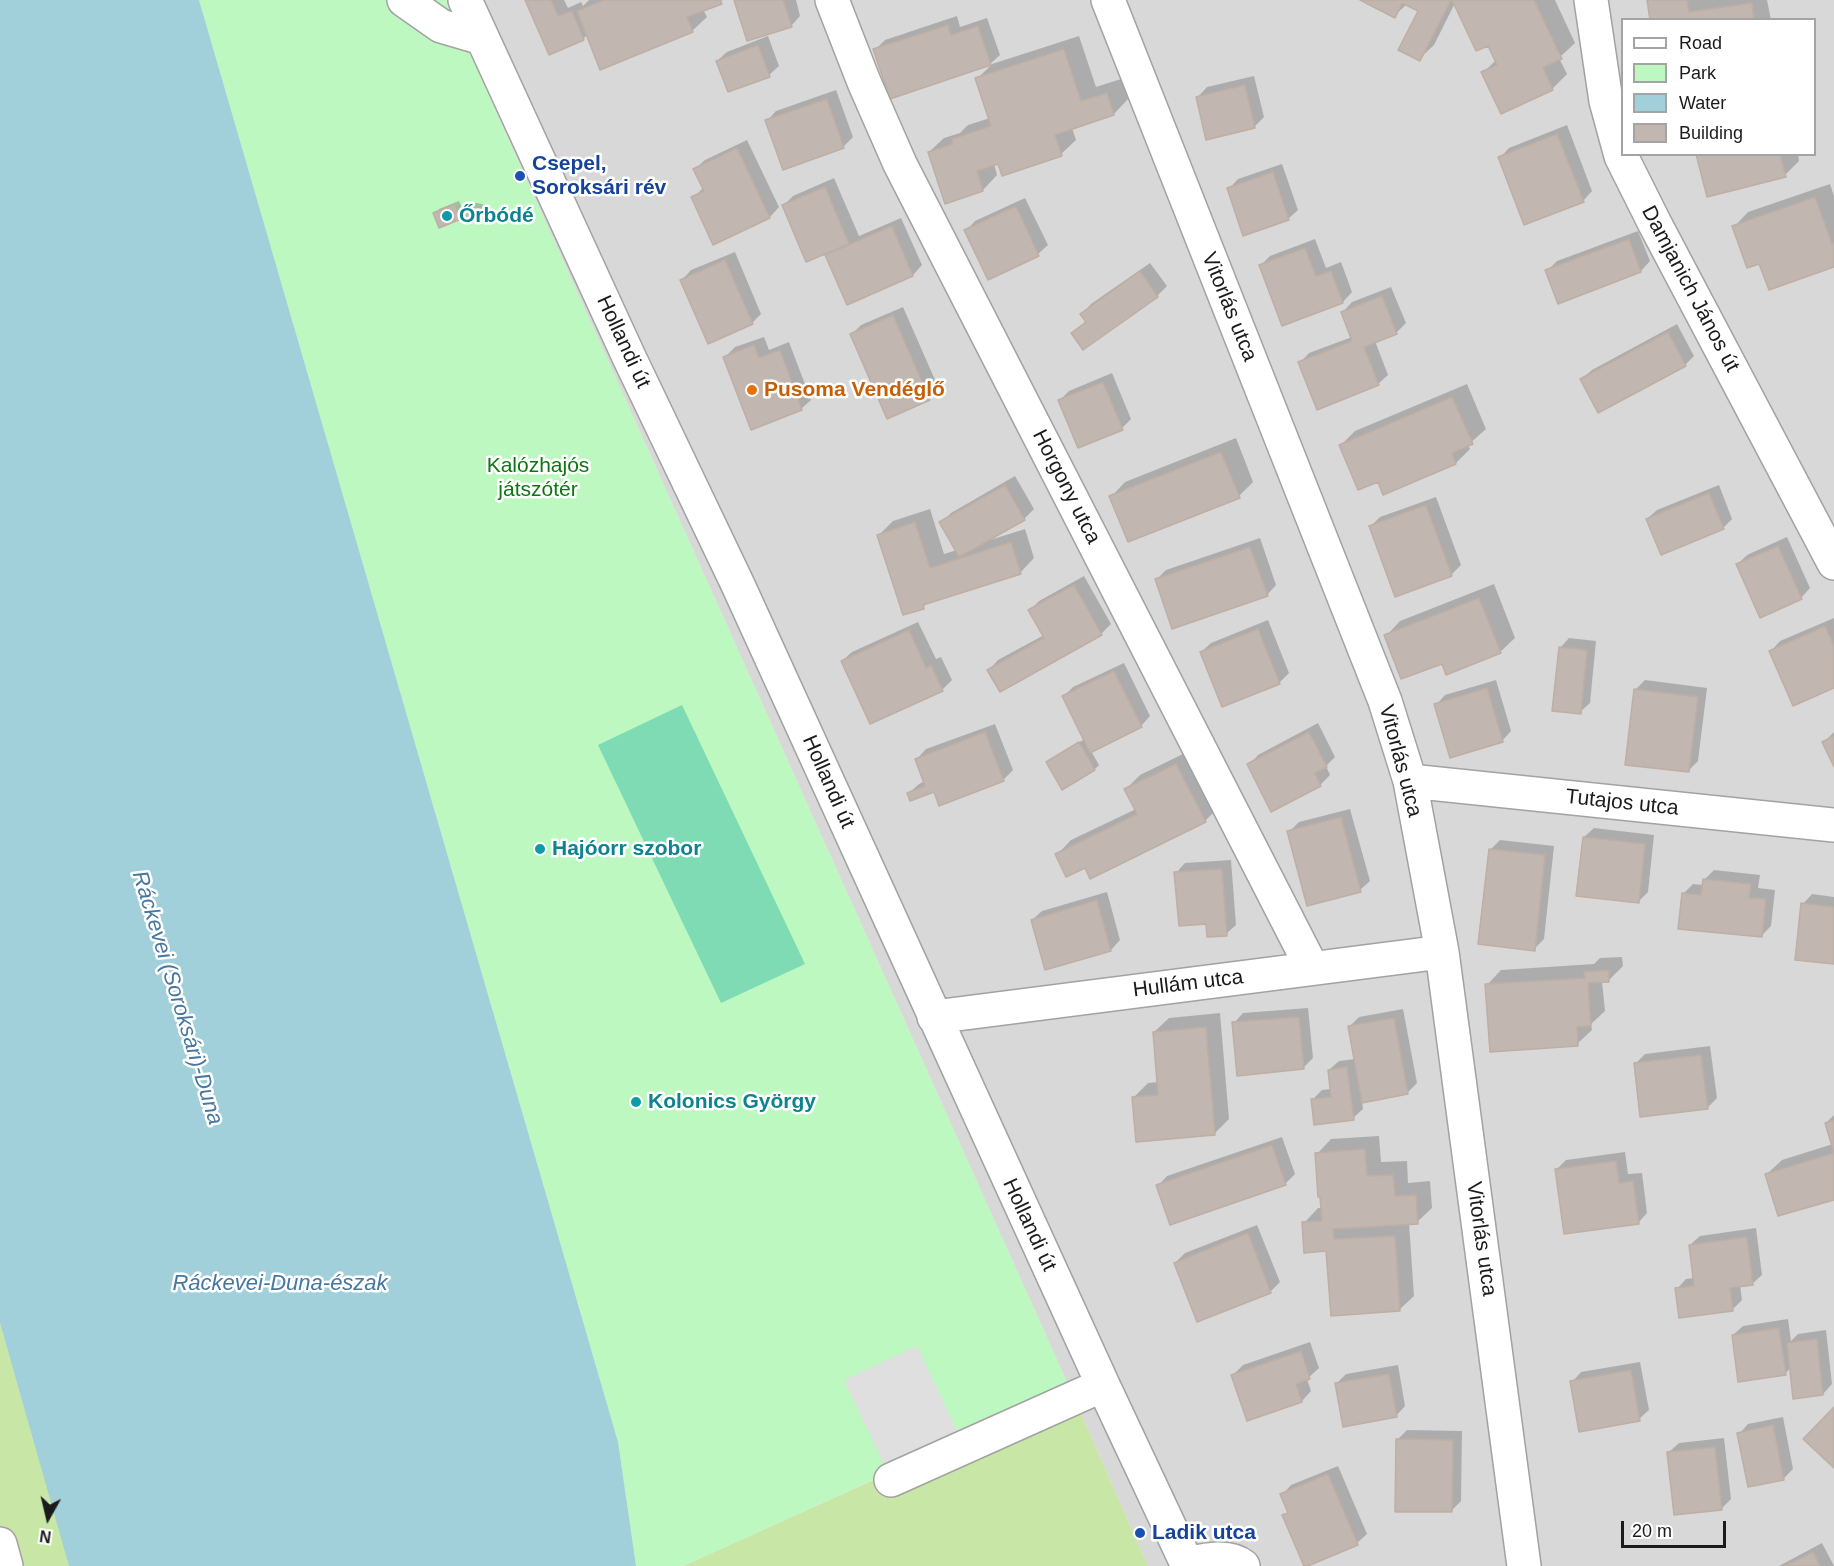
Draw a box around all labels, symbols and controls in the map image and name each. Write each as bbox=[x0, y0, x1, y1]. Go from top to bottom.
legend bbox=[1621, 18, 1816, 156]
text: Road bbox=[1679, 33, 1722, 53]
text: Park bbox=[1679, 63, 1716, 83]
text: Water bbox=[1679, 93, 1726, 113]
text: Building bbox=[1679, 123, 1743, 143]
place label: Csepel, Soroksári rév bbox=[532, 151, 666, 201]
marker: Csepel, Soroksári rév bbox=[513, 169, 527, 183]
street label: Damjanich János út bbox=[1636, 202, 1744, 376]
place label: Őrbódé bbox=[459, 203, 534, 229]
marker: Őrbódé bbox=[440, 209, 454, 223]
street label: Vitorlás utca bbox=[1196, 249, 1262, 365]
street label: Hollandi út bbox=[591, 292, 655, 392]
place label: Pusoma Vendéglő bbox=[764, 377, 945, 403]
marker: Pusoma Vendéglő bbox=[745, 383, 759, 397]
street label: Horgony utca bbox=[1026, 426, 1106, 548]
park label: Kalózhajós játszótér bbox=[487, 453, 589, 503]
street label: Vitorlás utca bbox=[1373, 702, 1427, 820]
street label: Hollandi út bbox=[796, 732, 860, 832]
street label: Tutajos utca bbox=[1564, 785, 1680, 821]
place label: Hajóorr szobor bbox=[552, 836, 701, 862]
marker: Hajóorr szobor bbox=[533, 842, 547, 856]
water label: Ráckevei (Soroksári)-Duna bbox=[126, 868, 228, 1128]
street label: Hullám utca bbox=[1131, 965, 1245, 1003]
place label: Kolonics György bbox=[648, 1089, 816, 1115]
marker: Kolonics György bbox=[629, 1095, 643, 1109]
street label: Hollandi út bbox=[997, 1175, 1061, 1275]
street label: Vitorlás utca bbox=[1461, 1180, 1501, 1298]
water label: Ráckevei-Duna-észak bbox=[172, 1271, 388, 1297]
north arrow bbox=[18, 1488, 78, 1548]
scale bar bbox=[1624, 1509, 1729, 1547]
place label: Ladik utca bbox=[1152, 1520, 1256, 1546]
text: 20 m bbox=[1632, 1521, 1672, 1541]
marker: Ladik utca bbox=[1133, 1526, 1147, 1540]
text: N bbox=[39, 1527, 52, 1546]

